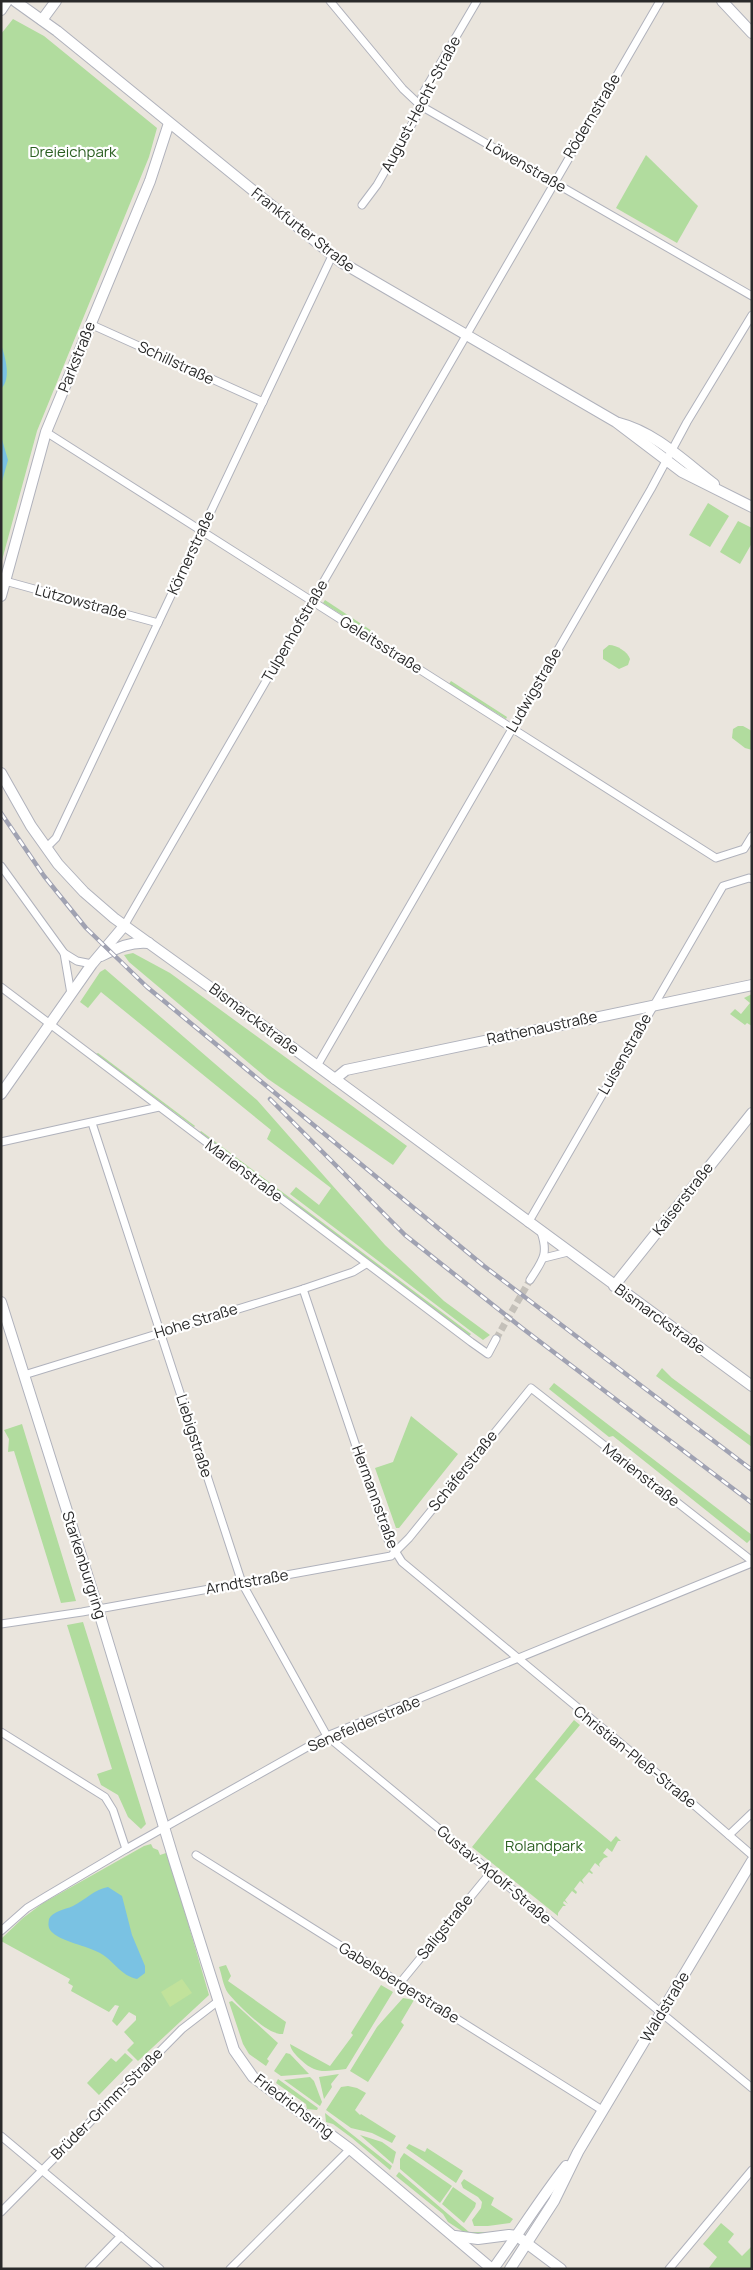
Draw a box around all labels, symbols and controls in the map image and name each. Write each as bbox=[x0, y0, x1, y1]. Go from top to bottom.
street label: August-Hecht-Straße bbox=[376, 32, 465, 176]
street label: Rödernstraße bbox=[558, 69, 625, 162]
street label: Löwenstraße bbox=[482, 134, 571, 197]
park label: Dreieichpark bbox=[29, 141, 117, 162]
street label: Frankfurter Straße bbox=[247, 182, 360, 277]
street label: Parkstraße bbox=[53, 318, 100, 395]
street label: Schillstraße bbox=[135, 336, 218, 389]
street label: Körnerstraße bbox=[162, 507, 219, 598]
street label: Tulpenhofstraße bbox=[257, 575, 333, 686]
street label: Lützowstraße bbox=[33, 579, 130, 624]
street label: Geleitsstraße bbox=[336, 611, 427, 679]
street label: Ludwigstraße bbox=[501, 643, 566, 736]
street label: Bismarckstraße bbox=[205, 978, 304, 1059]
street label: Rathenaustraße bbox=[485, 1006, 599, 1049]
street label: Luisenstraße bbox=[593, 1009, 656, 1098]
street label: Marienstraße bbox=[201, 1134, 288, 1207]
street label: Kaiserstraße bbox=[647, 1158, 718, 1240]
street label: Bismarckstraße bbox=[611, 1278, 710, 1359]
street label: Hohe Straße bbox=[152, 1298, 240, 1343]
street label: Liebigstraße bbox=[171, 1392, 218, 1480]
street label: Schäferstraße bbox=[423, 1426, 502, 1516]
street label: Marienstraße bbox=[598, 1438, 684, 1511]
street label: Hermannstraße bbox=[347, 1442, 404, 1552]
street label: Starkenburgring bbox=[57, 1508, 112, 1621]
street label: Arndtstraße bbox=[204, 1564, 290, 1599]
street label: Senefelderstraße bbox=[304, 1690, 424, 1757]
street label: Christian-Pleß-Straße bbox=[569, 1700, 701, 1813]
street label: Gustav-Adolf-Straße bbox=[432, 1820, 556, 1929]
park label: Rolandpark bbox=[505, 1835, 584, 1856]
street label: Saligstraße bbox=[412, 1889, 478, 1964]
street label: Gabelsbergerstraße bbox=[335, 1937, 464, 2028]
street label: Waldstraße bbox=[635, 1967, 694, 2046]
street label: Brüder-Grimm-Straße bbox=[46, 2043, 167, 2164]
street label: Friedrichsring bbox=[250, 2069, 338, 2143]

